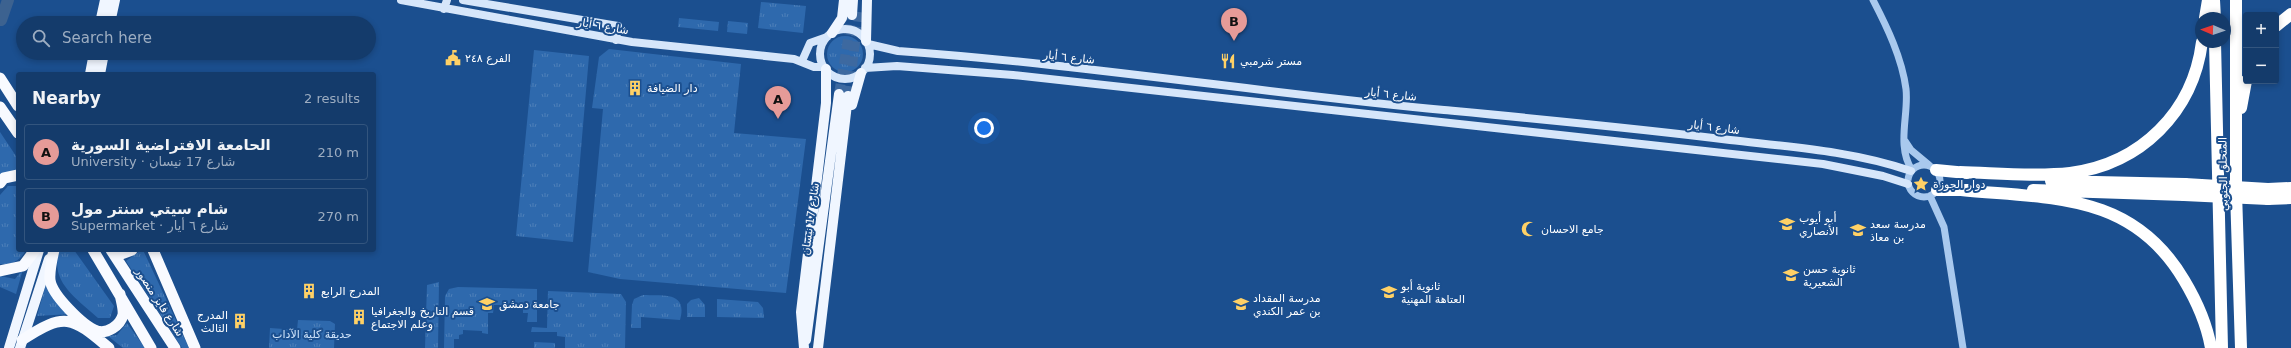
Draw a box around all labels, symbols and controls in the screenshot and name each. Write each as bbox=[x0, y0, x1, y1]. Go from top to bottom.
pin: B bbox=[1221, 8, 1247, 41]
north arrow bbox=[2195, 12, 2231, 48]
map controls bbox=[2243, 12, 2279, 84]
button: + bbox=[2243, 12, 2279, 48]
street label: شارع ٦ أيار bbox=[575, 14, 630, 37]
search box bbox=[16, 16, 376, 60]
icon: search bbox=[30, 27, 52, 49]
text: Search here bbox=[62, 29, 152, 47]
street label: شارع ٦ أيار bbox=[1041, 47, 1096, 67]
button: − bbox=[2243, 48, 2279, 84]
public building icon: الفرع ٢٤٨ bbox=[444, 49, 462, 67]
place label: الفرع ٢٤٨ bbox=[465, 52, 511, 65]
restaurant icon: مستر شرمبي bbox=[1219, 52, 1237, 70]
place label: مستر شرمبي bbox=[1240, 55, 1302, 68]
building icon: دار الضيافة bbox=[626, 79, 644, 97]
place label: دار الضيافة bbox=[647, 82, 698, 95]
street label: شارع ٦ أيار bbox=[1363, 84, 1418, 104]
pin: A bbox=[765, 86, 791, 119]
text: Nearby bbox=[32, 88, 101, 108]
text: 2 results bbox=[304, 91, 360, 106]
street label: شارع ٦ أيار bbox=[1686, 117, 1741, 137]
your location bbox=[974, 118, 994, 138]
text: الحامعة الافتراضية السورية bbox=[71, 136, 271, 154]
street label: المتحلق الجنوبي bbox=[2216, 137, 2232, 211]
text: A bbox=[41, 145, 51, 160]
text: 210 m bbox=[317, 145, 359, 160]
text: University · شارع 17 نيسان bbox=[71, 154, 235, 169]
place icon: دوار الجوزة bbox=[1912, 175, 1930, 193]
place label: دوار الجوزة bbox=[1933, 178, 1985, 191]
street label: شارع 17 نيسان bbox=[799, 182, 822, 256]
text: شام سيتي سنتر مول bbox=[71, 200, 228, 218]
text: B bbox=[41, 209, 51, 224]
text: 270 m bbox=[317, 209, 359, 224]
place label: أبو أيوب الأنصاري bbox=[1799, 211, 1838, 238]
school or university icon: أبو أيوب الأنصاري bbox=[1778, 215, 1796, 233]
text: Supermarket · شارع ٦ أيار bbox=[71, 218, 229, 233]
place label: مدرسة سعد بن معاذ bbox=[1870, 218, 1926, 244]
mosque icon: جامع الاحسان bbox=[1520, 220, 1538, 238]
school or university icon: مدرسة سعد بن معاذ bbox=[1849, 221, 1867, 239]
place label: جامع الاحسان bbox=[1541, 223, 1604, 236]
place label: ثانوية حسن الشعيرية bbox=[1803, 263, 1856, 289]
street label: شارع فايز منصور bbox=[132, 265, 187, 339]
school or university icon: ثانوية حسن الشعيرية bbox=[1782, 266, 1800, 284]
place label: ثانوية أبو العتاهة المهنية bbox=[1400, 279, 1465, 306]
building icon: المدرج الرابع bbox=[300, 282, 318, 300]
school or university icon: ثانوية أبو العتاهة المهنية bbox=[1380, 283, 1398, 301]
place label: المدرج الرابع bbox=[321, 285, 380, 298]
place label: مدرسة المقداد بن عمر الكندي bbox=[1253, 292, 1321, 318]
school or university icon: جامعة دمشق bbox=[478, 295, 496, 313]
school or university icon: مدرسة المقداد بن عمر الكندي bbox=[1232, 295, 1250, 313]
place label: جامعة دمشق bbox=[499, 298, 560, 312]
place label: قسم التاريخ والجغرافيا وعلم الاجتماع bbox=[371, 305, 474, 331]
building icon: قسم التاريخ والجغرافيا وعلم الاجتماع bbox=[350, 308, 368, 326]
place label: المدرج الثالث bbox=[197, 309, 228, 335]
building icon: المدرج الثالث bbox=[231, 312, 249, 330]
park label: حديقة كلية الآداب bbox=[272, 328, 352, 341]

